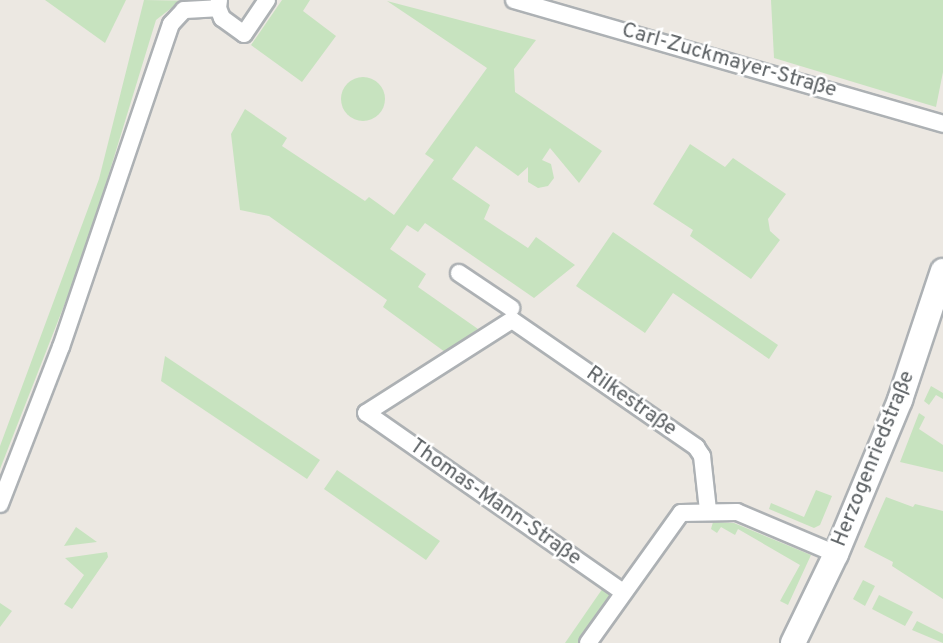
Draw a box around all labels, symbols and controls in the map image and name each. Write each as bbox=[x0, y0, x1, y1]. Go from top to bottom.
street label: Carl-Zuckmayer-Straße bbox=[619, 18, 839, 104]
street label: Rilkestraße bbox=[581, 362, 681, 442]
street label: Herzogenriedstraße bbox=[827, 367, 921, 551]
street label: Thomas-Mann-Straße bbox=[404, 434, 586, 572]

